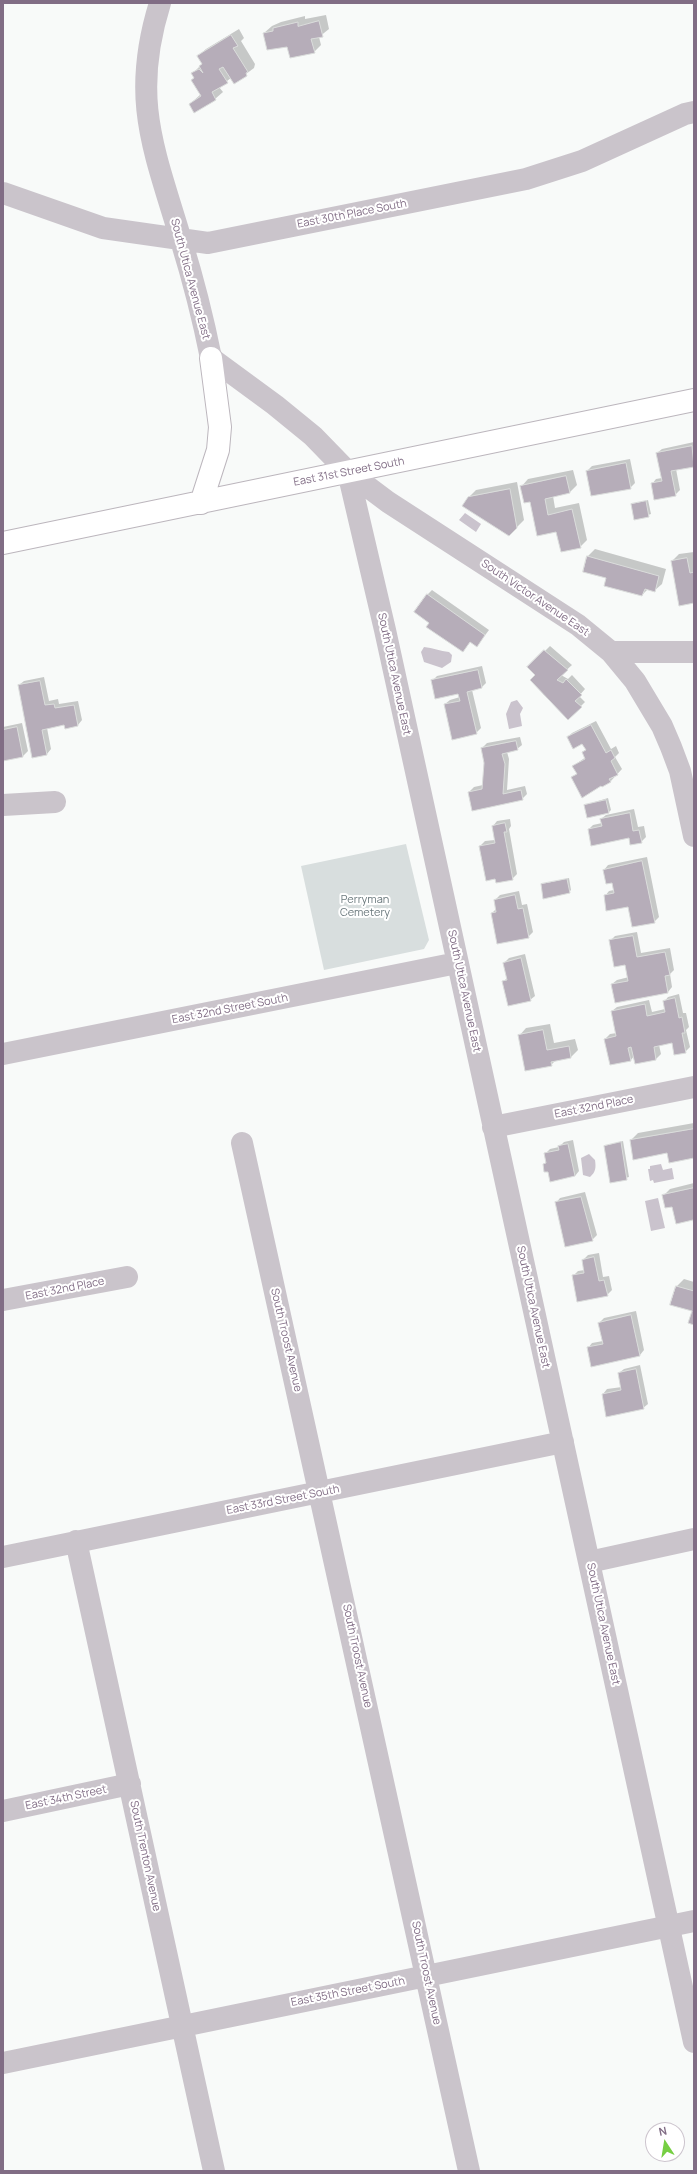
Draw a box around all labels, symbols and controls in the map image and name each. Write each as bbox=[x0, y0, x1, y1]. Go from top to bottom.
street label: East 30th Place South bbox=[296, 197, 408, 231]
street label: South Utica Avenue East bbox=[168, 217, 212, 341]
street label: East 31st Street South bbox=[292, 455, 406, 489]
street label: South Victor Avenue East bbox=[479, 557, 591, 639]
street label: South Utica Avenue East bbox=[375, 612, 413, 736]
park label: Perryman Cemetery bbox=[340, 893, 390, 919]
street label: South Utica Avenue East bbox=[445, 929, 483, 1053]
street label: East 32nd Street South bbox=[171, 991, 289, 1027]
street label: East 32nd Place bbox=[553, 1093, 635, 1121]
street label: South Utica Avenue East bbox=[514, 1245, 552, 1369]
street label: East 32nd Place bbox=[24, 1275, 106, 1303]
street label: South Troost Avenue bbox=[268, 1287, 304, 1393]
street label: East 33rd Street South bbox=[225, 1483, 341, 1517]
street label: South Utica Avenue East bbox=[584, 1562, 622, 1686]
street label: South Troost Avenue bbox=[340, 1603, 374, 1709]
street label: East 34th Street bbox=[24, 1783, 108, 1813]
street label: South Trenton Avenue bbox=[127, 1800, 163, 1912]
street label: South Troost Avenue bbox=[409, 1920, 443, 2026]
street label: East 35th Street South bbox=[290, 1974, 406, 2010]
north arrow bbox=[645, 2122, 685, 2162]
text: N bbox=[657, 2123, 668, 2139]

